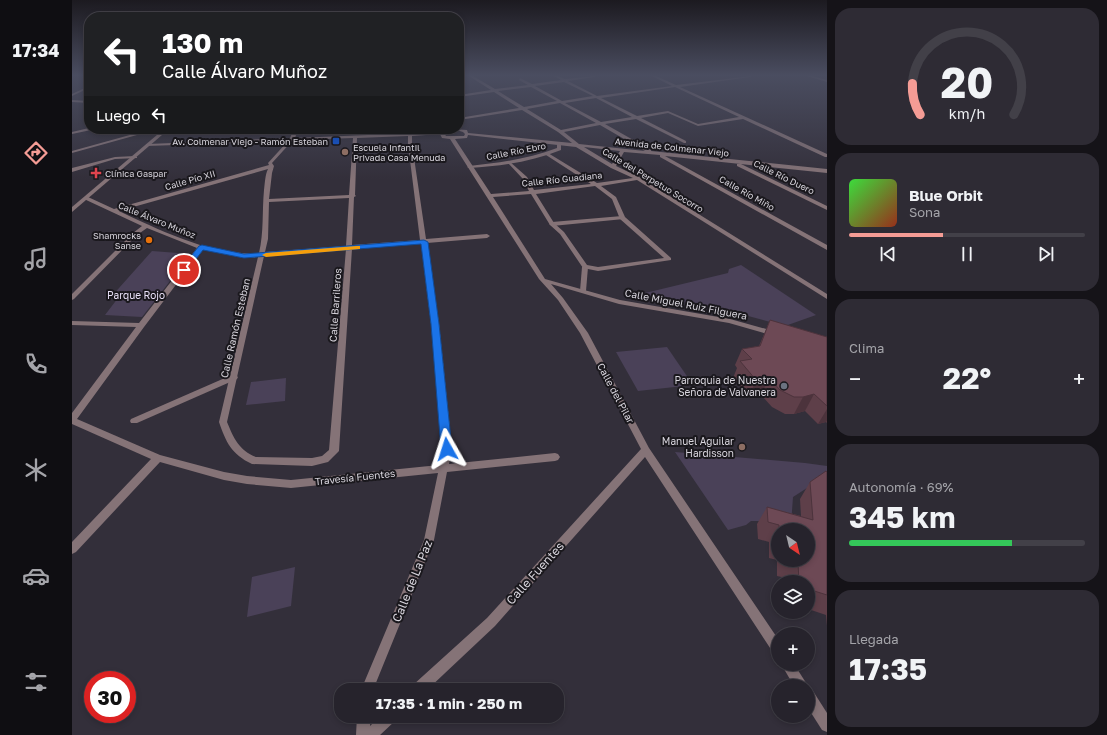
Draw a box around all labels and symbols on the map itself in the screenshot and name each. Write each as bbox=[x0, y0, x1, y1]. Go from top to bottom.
place label: Av. Colmenar Viejo - Ramón Esteban bbox=[172, 136, 328, 147]
marker: Av. Colmenar Viejo - Ramón Esteban bbox=[331, 136, 341, 146]
street label: Avenida de Colmenar Viejo bbox=[614, 136, 730, 158]
street label: Calle Río Ebro bbox=[485, 140, 547, 162]
place label: Escuela Infantil Privada Casa Menuda bbox=[353, 142, 445, 163]
street label: Calle del Perpetuo Socorro bbox=[600, 145, 706, 215]
marker: Escuela Infantil Privada Casa Menuda bbox=[340, 147, 350, 157]
street label: Calle Río Duero bbox=[752, 158, 816, 196]
marker: Clínica Gaspar bbox=[90, 167, 102, 179]
place label: Clínica Gaspar bbox=[105, 168, 167, 179]
street label: Calle Pío XII bbox=[164, 168, 216, 192]
street label: Calle Río Guadiana bbox=[521, 169, 603, 189]
street label: Calle Río Miño bbox=[717, 173, 777, 213]
street label: Calle Álvaro Muñoz bbox=[117, 199, 198, 241]
place label: Shamrocks Sanse bbox=[93, 230, 141, 251]
marker: Shamrocks Sanse bbox=[144, 235, 154, 245]
pin bbox=[167, 253, 201, 287]
street label: Calle Barrileros bbox=[326, 268, 344, 342]
street label: Calle Ramón Esteban bbox=[218, 277, 252, 379]
street label: Calle Miguel Ruiz Filguera bbox=[624, 286, 748, 322]
park label: Parque Rojo bbox=[107, 289, 165, 301]
street label: Calle del Pilar bbox=[595, 361, 637, 425]
place label: Parroquia de Nuestra Señora de Valvanera bbox=[675, 374, 776, 398]
marker: Parroquia de Nuestra Señora de Valvanera bbox=[779, 381, 789, 391]
position arrow bbox=[426, 428, 468, 470]
place label: Manuel Aguilar Hardisson bbox=[662, 435, 734, 459]
marker: Manuel Aguilar Hardisson bbox=[737, 442, 747, 452]
street label: Travesía Fuentes bbox=[314, 467, 396, 487]
north arrow bbox=[771, 523, 815, 567]
street label: Calle de La Paz bbox=[389, 538, 435, 624]
street label: Calle Fuentes bbox=[503, 539, 567, 607]
speed limit sign: 30 bbox=[84, 671, 136, 723]

